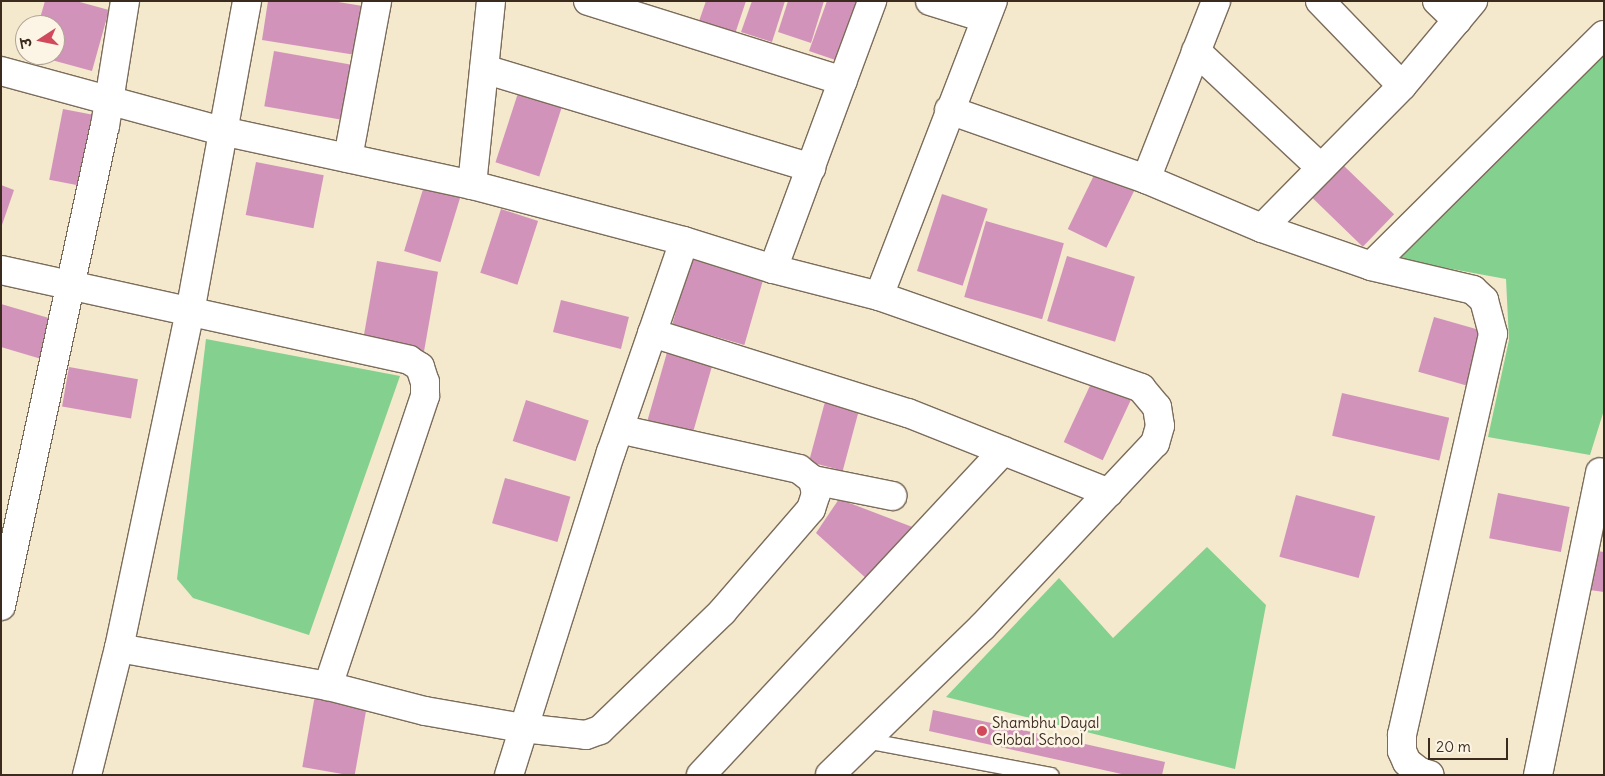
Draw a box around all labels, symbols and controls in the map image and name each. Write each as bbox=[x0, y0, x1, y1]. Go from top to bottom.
north arrow bbox=[15, 15, 65, 65]
text: उ bbox=[17, 36, 36, 49]
place label: Shambhu Dayal Global School bbox=[992, 713, 1099, 748]
marker: Shambhu Dayal Global School bbox=[976, 725, 988, 737]
scale bar bbox=[1430, 728, 1510, 760]
text: 20 m bbox=[1436, 737, 1471, 756]

